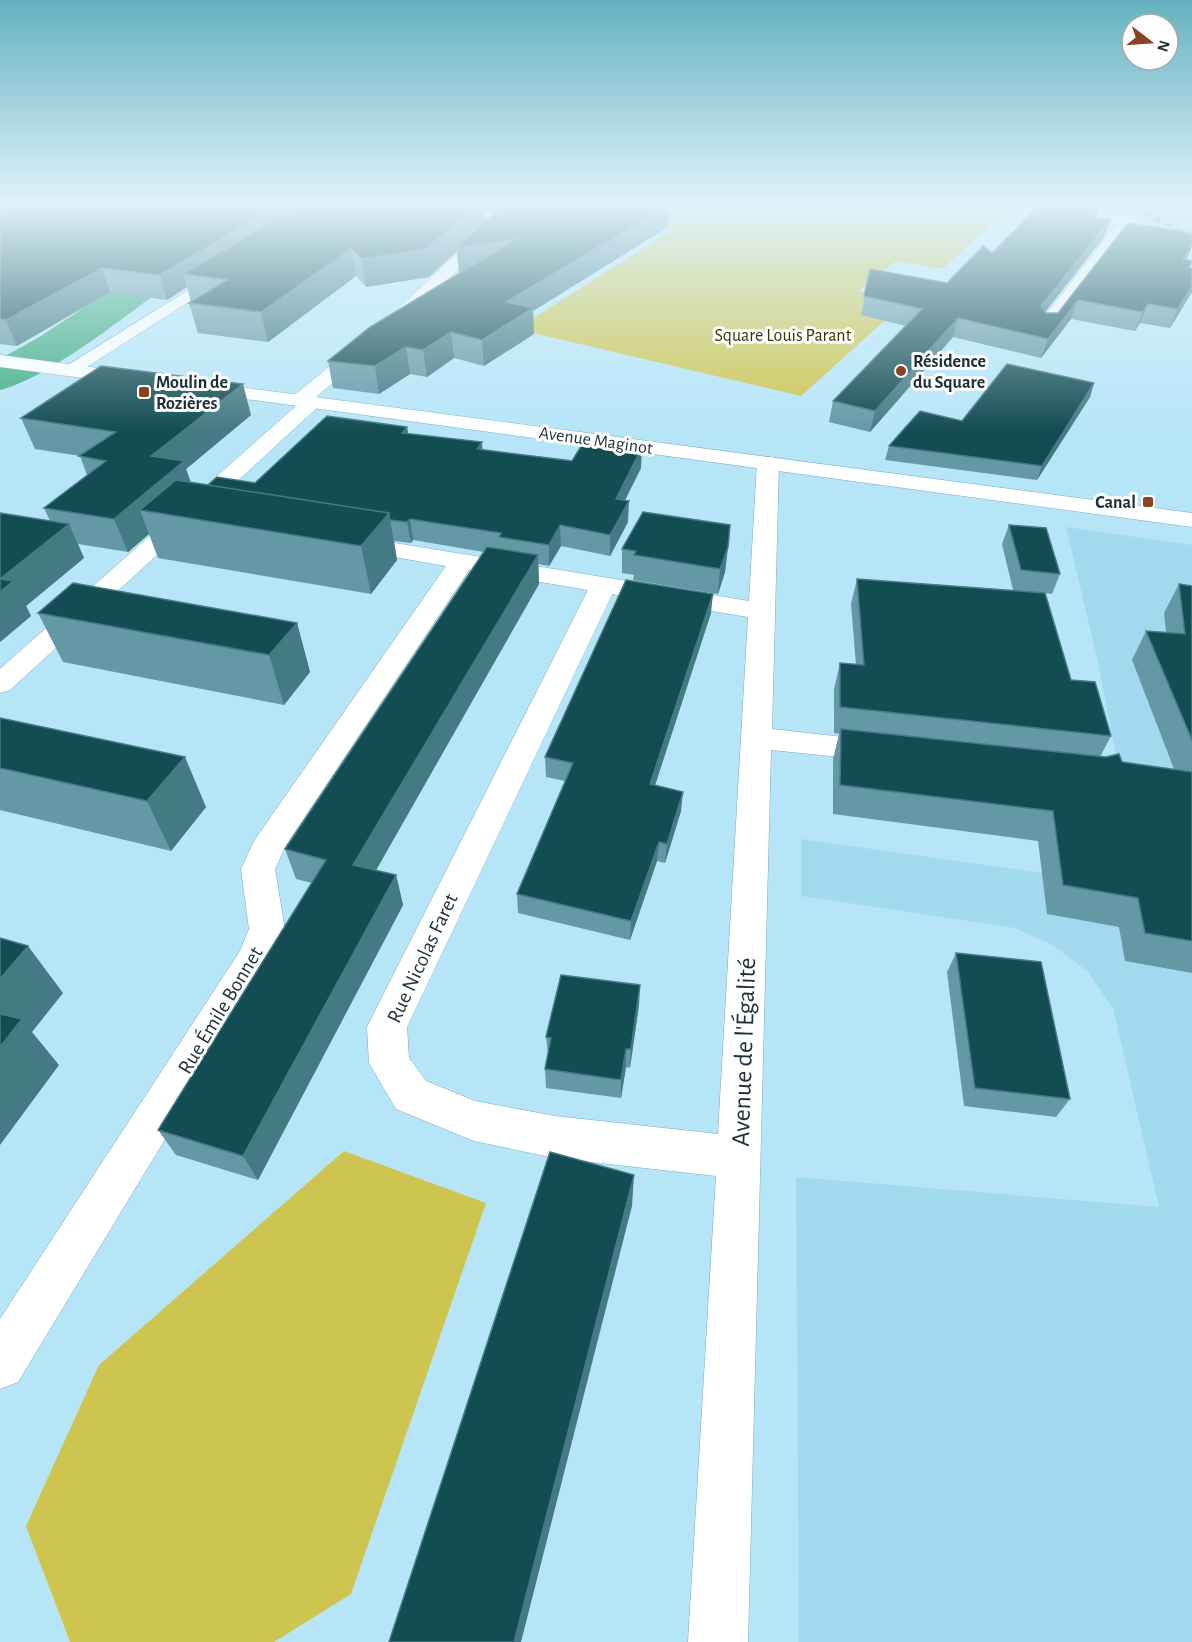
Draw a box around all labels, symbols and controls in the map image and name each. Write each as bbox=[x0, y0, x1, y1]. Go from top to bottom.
north arrow bbox=[1120, 12, 1180, 72]
text: N bbox=[1154, 38, 1173, 54]
park label: Square Louis Parant bbox=[715, 327, 852, 345]
place label: Résidence du Square bbox=[913, 353, 986, 392]
marker: Résidence du Square bbox=[894, 364, 908, 378]
place label: Moulin de Rozières bbox=[156, 374, 228, 413]
marker: Moulin de Rozières bbox=[137, 385, 151, 399]
street label: Avenue Maginot bbox=[538, 424, 654, 458]
place label: Canal bbox=[1095, 494, 1136, 512]
marker: Canal bbox=[1141, 495, 1155, 509]
street label: Rue Nicolas Faret bbox=[383, 890, 462, 1026]
street label: Rue Émile Bonnet bbox=[173, 942, 267, 1077]
street label: Avenue de l'Égalité bbox=[726, 957, 760, 1147]

